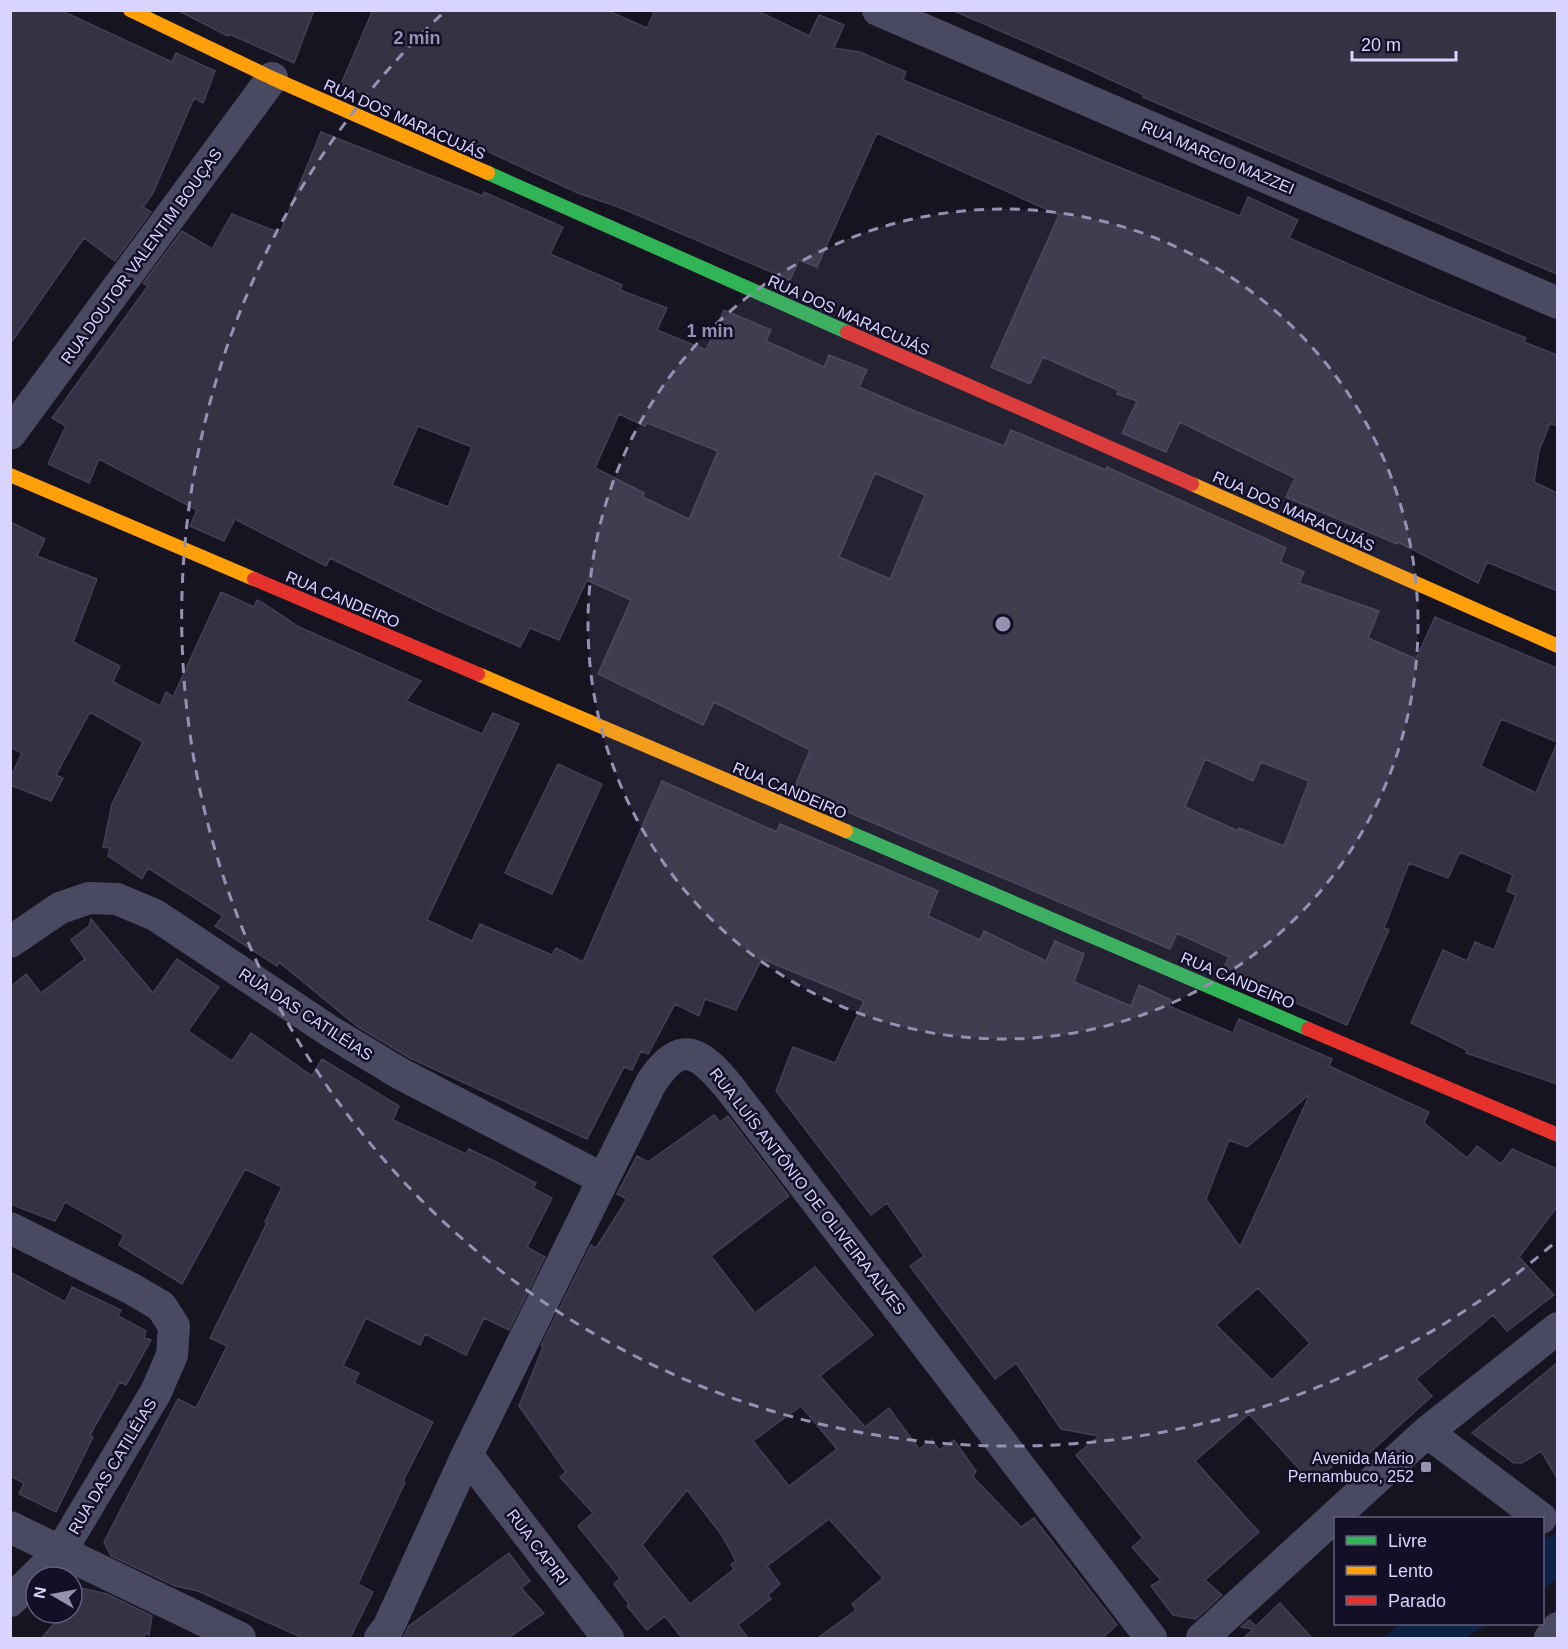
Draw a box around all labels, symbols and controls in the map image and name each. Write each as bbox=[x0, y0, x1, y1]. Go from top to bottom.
scale bar bbox=[1352, 24, 1456, 62]
text: 2 min bbox=[393, 28, 441, 48]
text: 20 m bbox=[1361, 35, 1401, 55]
street label: RUA DOS MARACUJÁS bbox=[321, 75, 489, 163]
street label: RUA MARCIO MAZZEI bbox=[1139, 118, 1297, 197]
street label: RUA DOUTOR VALENTIM BOUÇAS bbox=[58, 145, 225, 367]
street label: RUA DOS MARACUJÁS bbox=[765, 271, 933, 359]
text: 1 min bbox=[686, 321, 734, 341]
street label: RUA DOS MARACUJÁS bbox=[1210, 467, 1378, 555]
street label: RUA CANDEIRO bbox=[283, 568, 402, 631]
centre of rings bbox=[993, 614, 1013, 634]
street label: RUA CANDEIRO bbox=[730, 759, 849, 822]
street label: RUA CANDEIRO bbox=[1178, 949, 1297, 1012]
street label: RUA DAS CATILÉIAS bbox=[236, 964, 376, 1064]
street label: RUA LUÍS ANTÔNIO DE OLIVEIRA ALVES bbox=[706, 1064, 910, 1318]
street label: RUA DAS CATILÉIAS bbox=[64, 1395, 160, 1537]
place label: Avenida Mário Pernambuco, 252 bbox=[1288, 1450, 1414, 1485]
marker: Avenida Mário Pernambuco, 252 bbox=[1419, 1460, 1433, 1474]
street label: RUA CAPIRI bbox=[504, 1506, 572, 1589]
legend bbox=[1334, 1517, 1544, 1625]
text: Livre bbox=[1388, 1531, 1427, 1551]
text: Lento bbox=[1388, 1561, 1433, 1581]
north arrow bbox=[24, 1565, 84, 1625]
text: N bbox=[30, 1585, 49, 1600]
text: Parado bbox=[1388, 1591, 1446, 1611]

